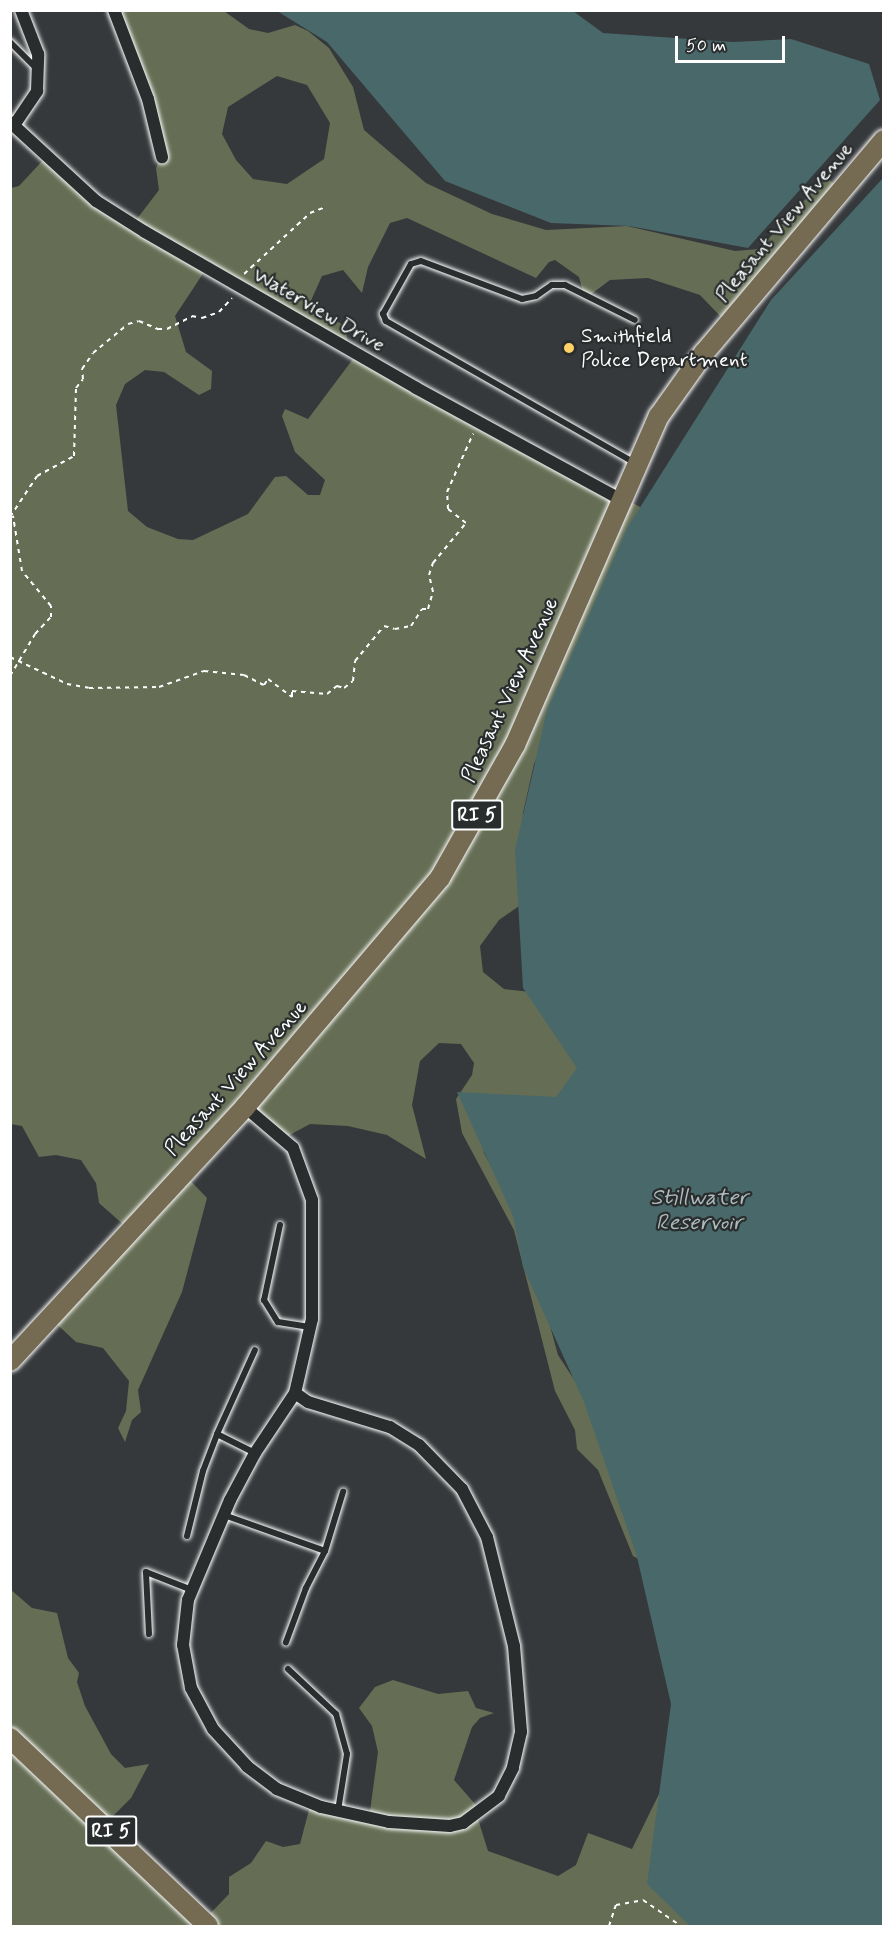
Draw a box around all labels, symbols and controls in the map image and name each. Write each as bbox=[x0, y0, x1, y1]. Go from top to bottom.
scale bar bbox=[678, 24, 788, 62]
text: 50 m bbox=[686, 34, 726, 58]
street label: Pleasant View Avenue bbox=[711, 139, 857, 305]
street label: Waterview Drive bbox=[249, 262, 389, 358]
place label: Smithfield Police Department bbox=[581, 323, 759, 373]
marker: Smithfield Police Department bbox=[562, 341, 576, 355]
street label: Pleasant View Avenue bbox=[457, 596, 563, 784]
road number: RI 5 bbox=[450, 798, 504, 832]
street label: Pleasant View Avenue bbox=[161, 997, 311, 1159]
water label: Stillwater Reservoir bbox=[651, 1185, 747, 1236]
road number: RI 5 bbox=[84, 1814, 138, 1848]

